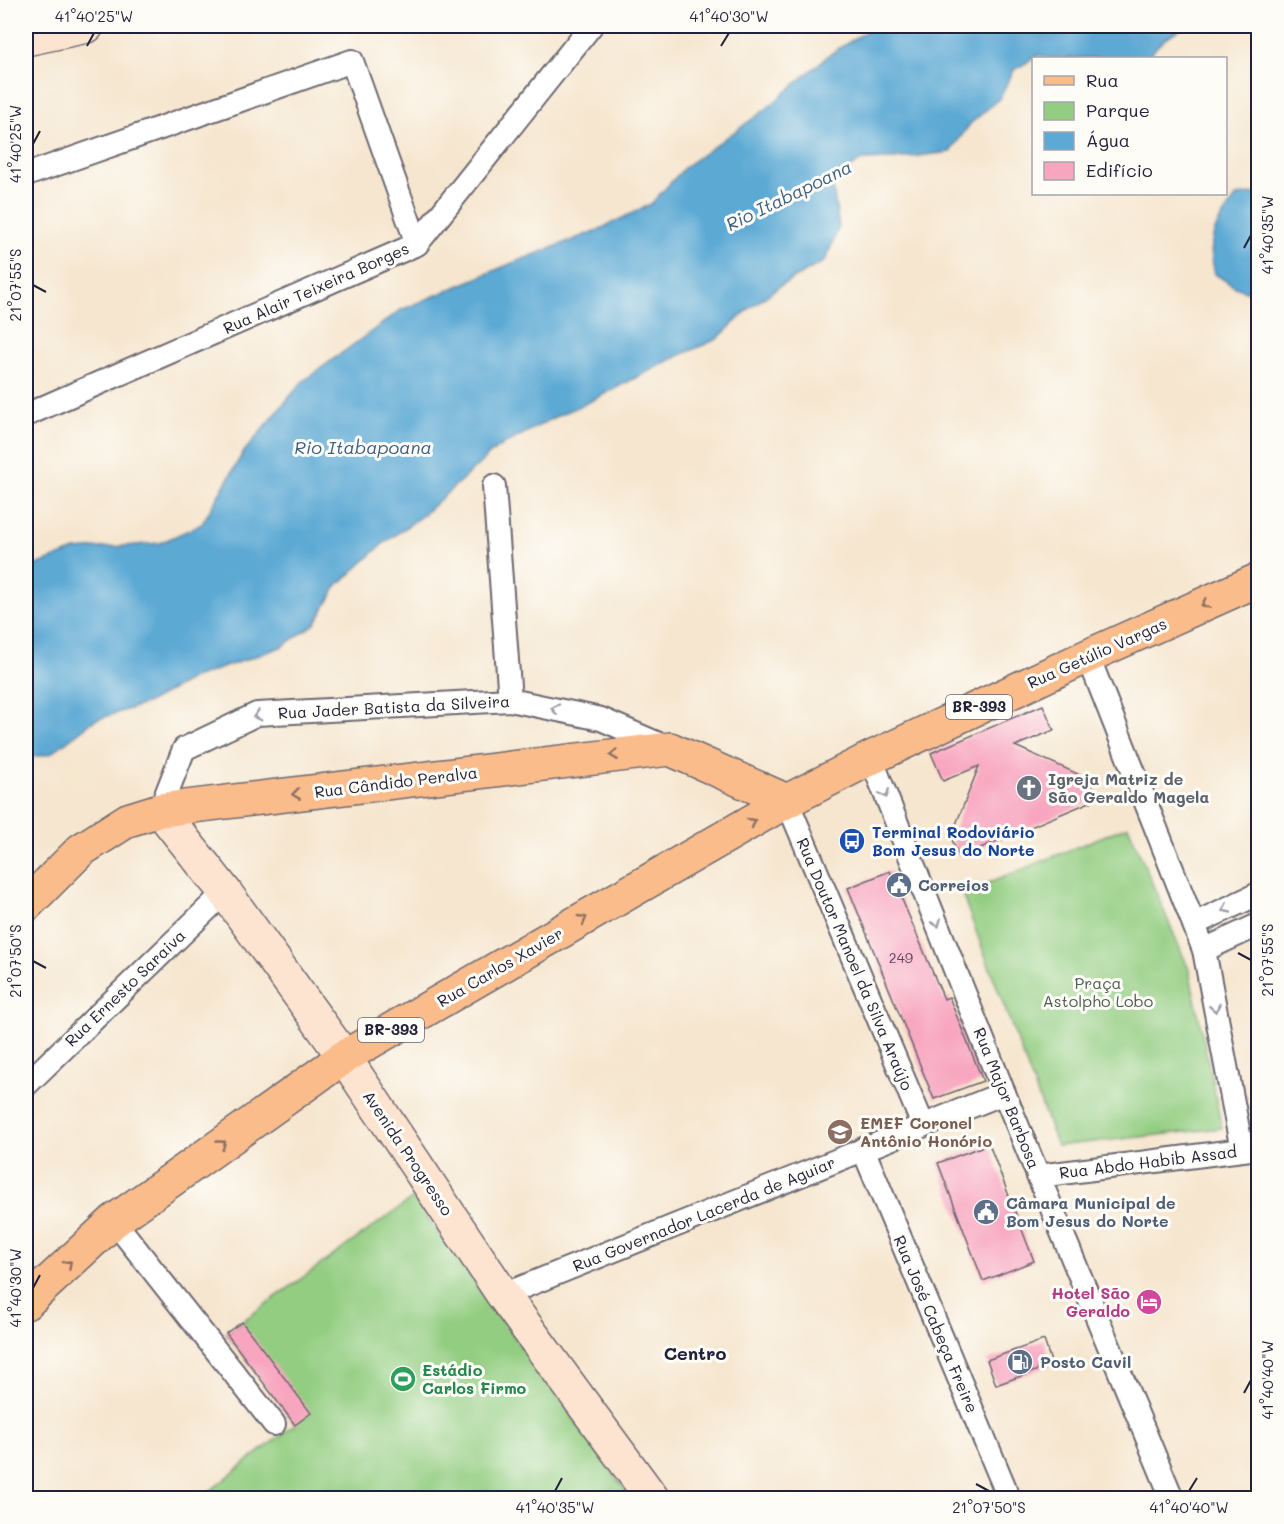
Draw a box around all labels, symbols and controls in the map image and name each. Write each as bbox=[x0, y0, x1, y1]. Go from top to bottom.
text: 41°40'25"W bbox=[55, 6, 133, 26]
text: 41°40'30"W bbox=[689, 6, 769, 26]
legend bbox=[1032, 57, 1227, 195]
text: Rua bbox=[1086, 68, 1119, 92]
text: Parque bbox=[1086, 98, 1150, 122]
text: 41°40'25"W bbox=[5, 105, 25, 183]
text: Água bbox=[1086, 128, 1130, 152]
water label: Rio Itabapoana bbox=[722, 154, 856, 236]
text: Edifício bbox=[1086, 158, 1153, 182]
text: 41°40'35"W bbox=[1257, 196, 1277, 274]
street label: Rua Alair Teixeira Borges bbox=[220, 237, 412, 338]
text: 21°07'55"S bbox=[5, 249, 25, 321]
water label: Rio Itabapoana bbox=[294, 435, 432, 459]
one-way arrow bbox=[1200, 597, 1211, 609]
street label: Rua Getúlio Vargas bbox=[1024, 612, 1170, 693]
street label: Rua Jader Batista da Silveira bbox=[277, 690, 510, 723]
road number: BR-393 bbox=[946, 695, 1012, 719]
one-way arrow bbox=[550, 704, 560, 717]
one-way arrow bbox=[252, 709, 262, 722]
one-way arrow bbox=[610, 749, 619, 761]
street label: Rua Cândido Peralva bbox=[313, 761, 479, 802]
place label: Igreja Matriz de São Geraldo Magela bbox=[1048, 768, 1209, 807]
church icon: Igreja Matriz de São Geraldo Magela bbox=[1014, 773, 1044, 803]
one-way arrow bbox=[291, 787, 300, 800]
one-way arrow bbox=[878, 788, 890, 799]
one-way arrow bbox=[746, 817, 756, 829]
place label: Terminal Rodoviário Bom Jesus do Norte bbox=[872, 821, 1035, 860]
bus stop icon: Terminal Rodoviário Bom Jesus do Norte bbox=[837, 826, 867, 856]
street label: Rua Doutor Manoel da Silva Araújo bbox=[793, 834, 918, 1093]
public building icon: Correios bbox=[884, 870, 914, 900]
place label: Correios bbox=[918, 874, 989, 895]
one-way arrow bbox=[1222, 901, 1233, 913]
one-way arrow bbox=[577, 915, 587, 926]
one-way arrow bbox=[930, 917, 942, 928]
street label: Rua Carlos Xavier bbox=[433, 922, 566, 1011]
text: 21°07'50"S bbox=[5, 924, 25, 998]
text: 21°07'55"S bbox=[1257, 924, 1277, 996]
street label: Rua Ernesto Saraiva bbox=[60, 925, 189, 1051]
house number: 249 bbox=[889, 948, 913, 967]
park label: Praça Astolpho Lobo bbox=[1043, 972, 1153, 1011]
one-way arrow bbox=[1208, 1003, 1221, 1013]
road number: BR-393 bbox=[358, 1018, 424, 1042]
street label: Rua Major Barbosa bbox=[970, 1024, 1045, 1171]
street label: Avenida Progresso bbox=[359, 1086, 458, 1219]
place label: EMEF Coronel Antônio Honório bbox=[860, 1112, 992, 1151]
school or university icon: EMEF Coronel Antônio Honório bbox=[825, 1117, 855, 1147]
one-way arrow bbox=[216, 1140, 227, 1151]
street label: Rua Abdo Habib Assad bbox=[1058, 1140, 1238, 1183]
street label: Rua Governador Lacerda de Aguiar bbox=[569, 1151, 838, 1276]
place label: Câmara Municipal de Bom Jesus do Norte bbox=[1006, 1192, 1175, 1231]
public building icon: Câmara Municipal de Bom Jesus do Norte bbox=[971, 1197, 1001, 1227]
street label: Rua José Cabeça Freire bbox=[890, 1232, 983, 1416]
text: 41°40'30"W bbox=[5, 1248, 25, 1328]
one-way arrow bbox=[61, 1260, 72, 1271]
place label: Hotel São Geraldo bbox=[1051, 1282, 1130, 1321]
hotel icon: Hotel São Geraldo bbox=[1134, 1287, 1164, 1317]
text: 41°40'40"W bbox=[1257, 1340, 1277, 1420]
district label: Centro bbox=[664, 1341, 726, 1365]
fuel station icon: Posto Cavil bbox=[1005, 1347, 1035, 1377]
place label: Posto Cavil bbox=[1040, 1351, 1131, 1372]
place label: Estádio Carlos Firmo bbox=[422, 1359, 527, 1398]
sports icon: Estádio Carlos Firmo bbox=[388, 1364, 418, 1394]
text: 41°40'35"W bbox=[516, 1497, 594, 1517]
text: 21°07'50"S bbox=[952, 1497, 1026, 1517]
text: 41°40'40"W bbox=[1149, 1497, 1229, 1517]

